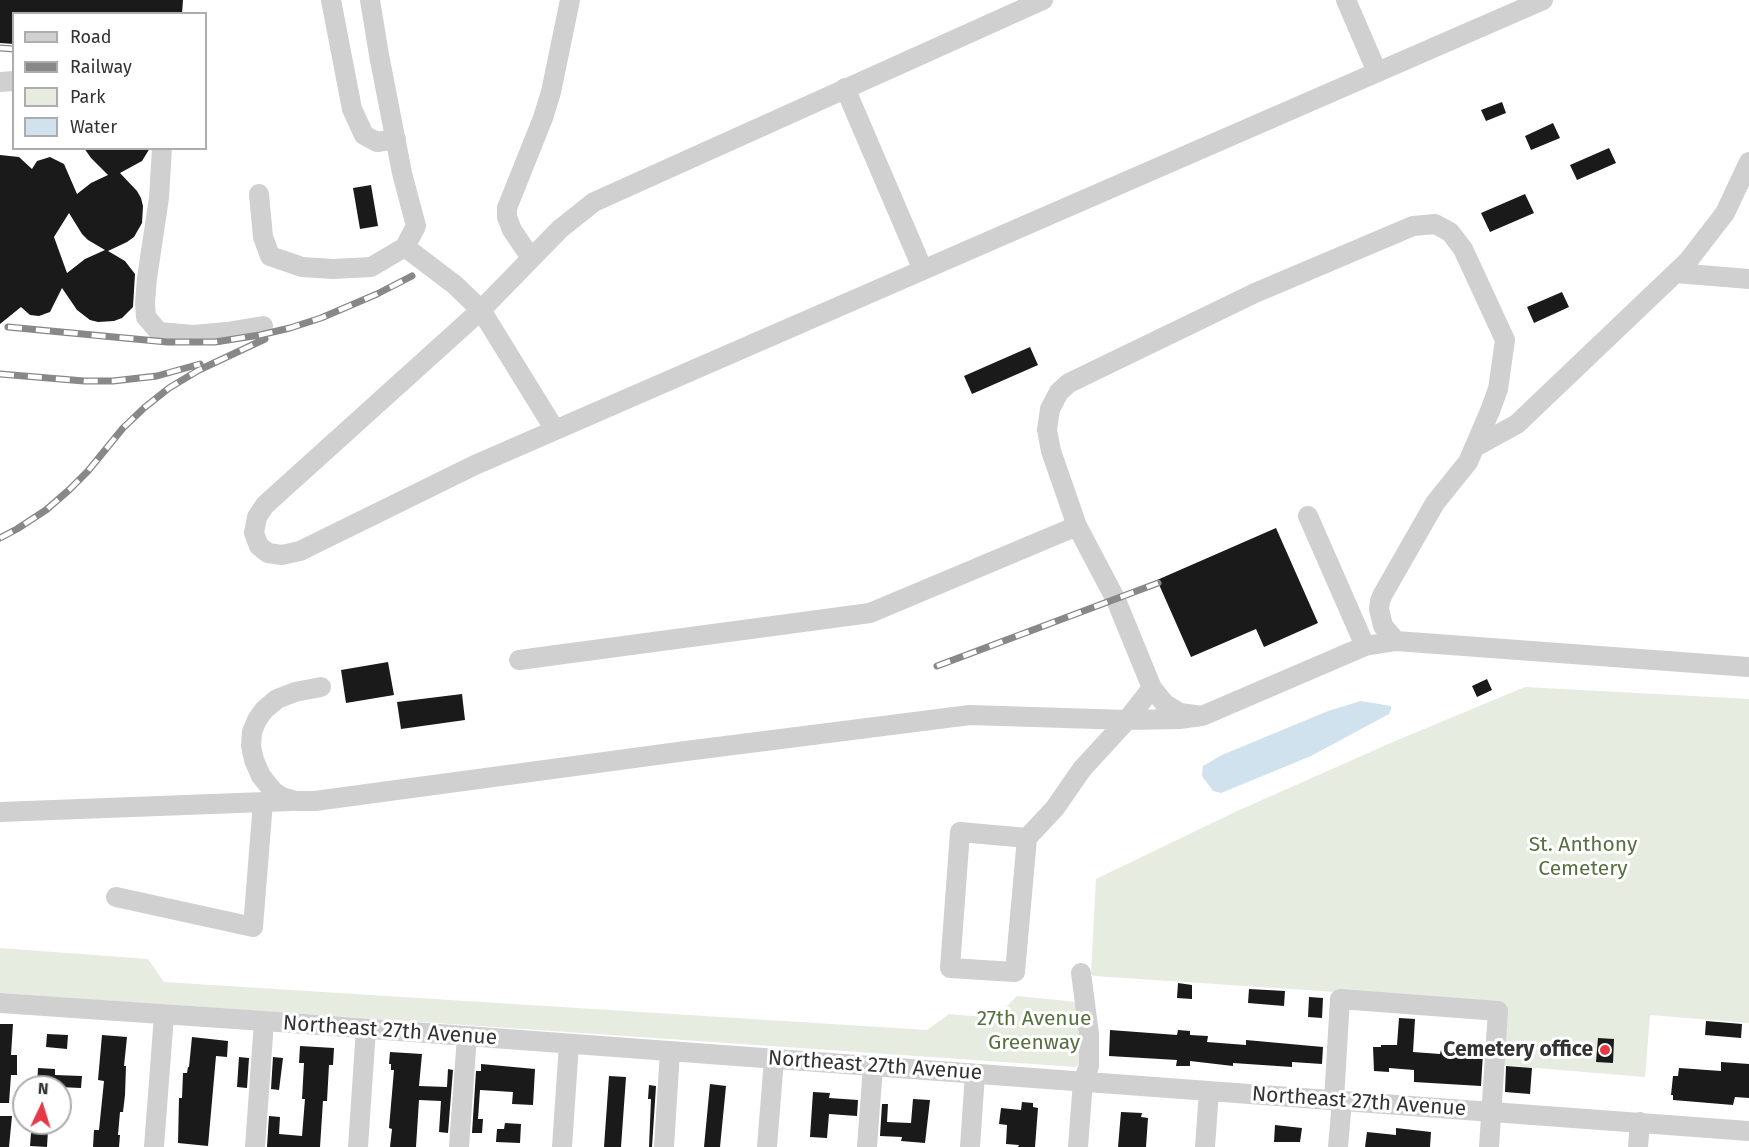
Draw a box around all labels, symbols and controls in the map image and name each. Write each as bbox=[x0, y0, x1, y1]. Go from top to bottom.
legend bbox=[12, 12, 207, 150]
text: Road bbox=[70, 26, 112, 48]
text: Railway bbox=[70, 56, 132, 78]
text: Park bbox=[70, 86, 105, 108]
text: Water bbox=[70, 116, 117, 138]
park label: St. Anthony Cemetery bbox=[1529, 832, 1637, 882]
park label: 27th Avenue Greenway bbox=[977, 1006, 1091, 1056]
street label: Northeast 27th Avenue bbox=[282, 1011, 498, 1051]
place label: Cemetery office bbox=[1443, 1037, 1593, 1063]
marker: Cemetery office bbox=[1598, 1043, 1612, 1057]
street label: Northeast 27th Avenue bbox=[767, 1046, 983, 1086]
north arrow bbox=[12, 1075, 72, 1135]
text: N bbox=[37, 1079, 49, 1098]
street label: Northeast 27th Avenue bbox=[1251, 1082, 1467, 1122]

